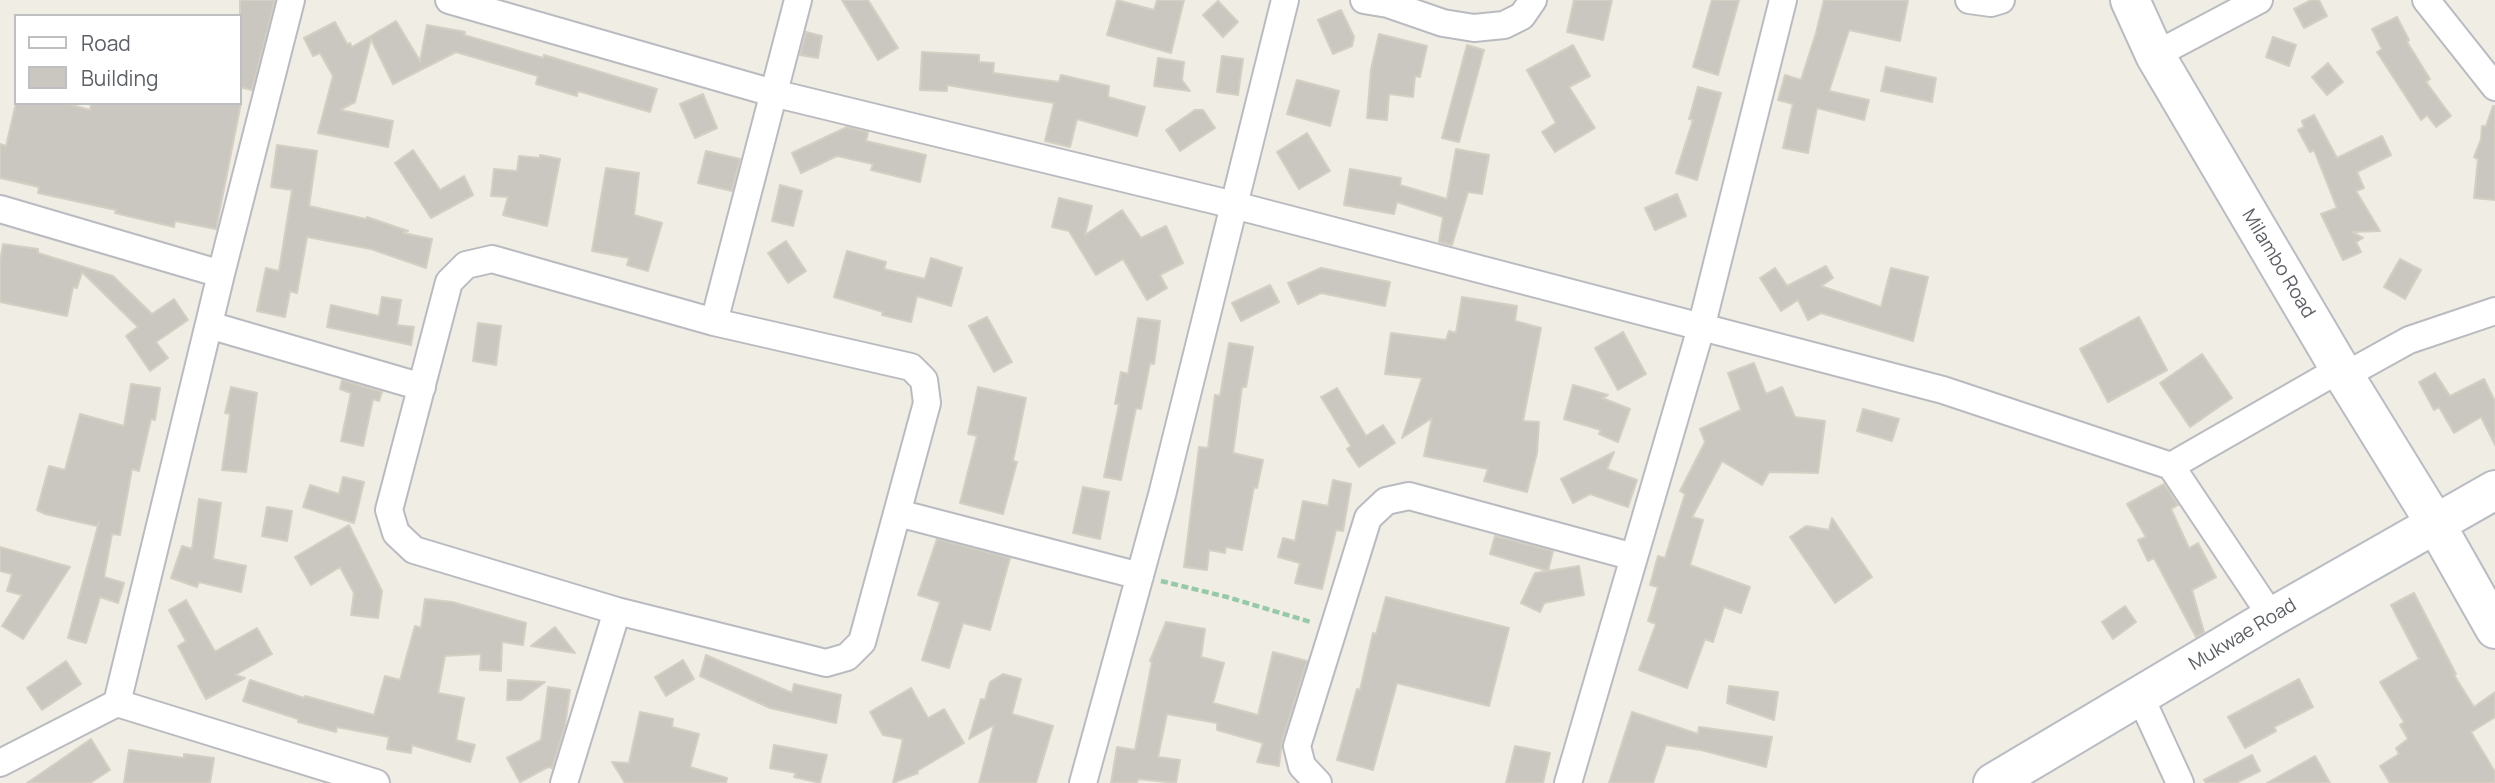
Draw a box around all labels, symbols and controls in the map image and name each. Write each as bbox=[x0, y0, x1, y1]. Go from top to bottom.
legend bbox=[14, 14, 242, 105]
text: Road bbox=[81, 29, 131, 57]
text: Building bbox=[81, 64, 158, 92]
street label: Milambo Road bbox=[2237, 205, 2319, 323]
street label: Mukwae Road bbox=[2185, 594, 2301, 676]

